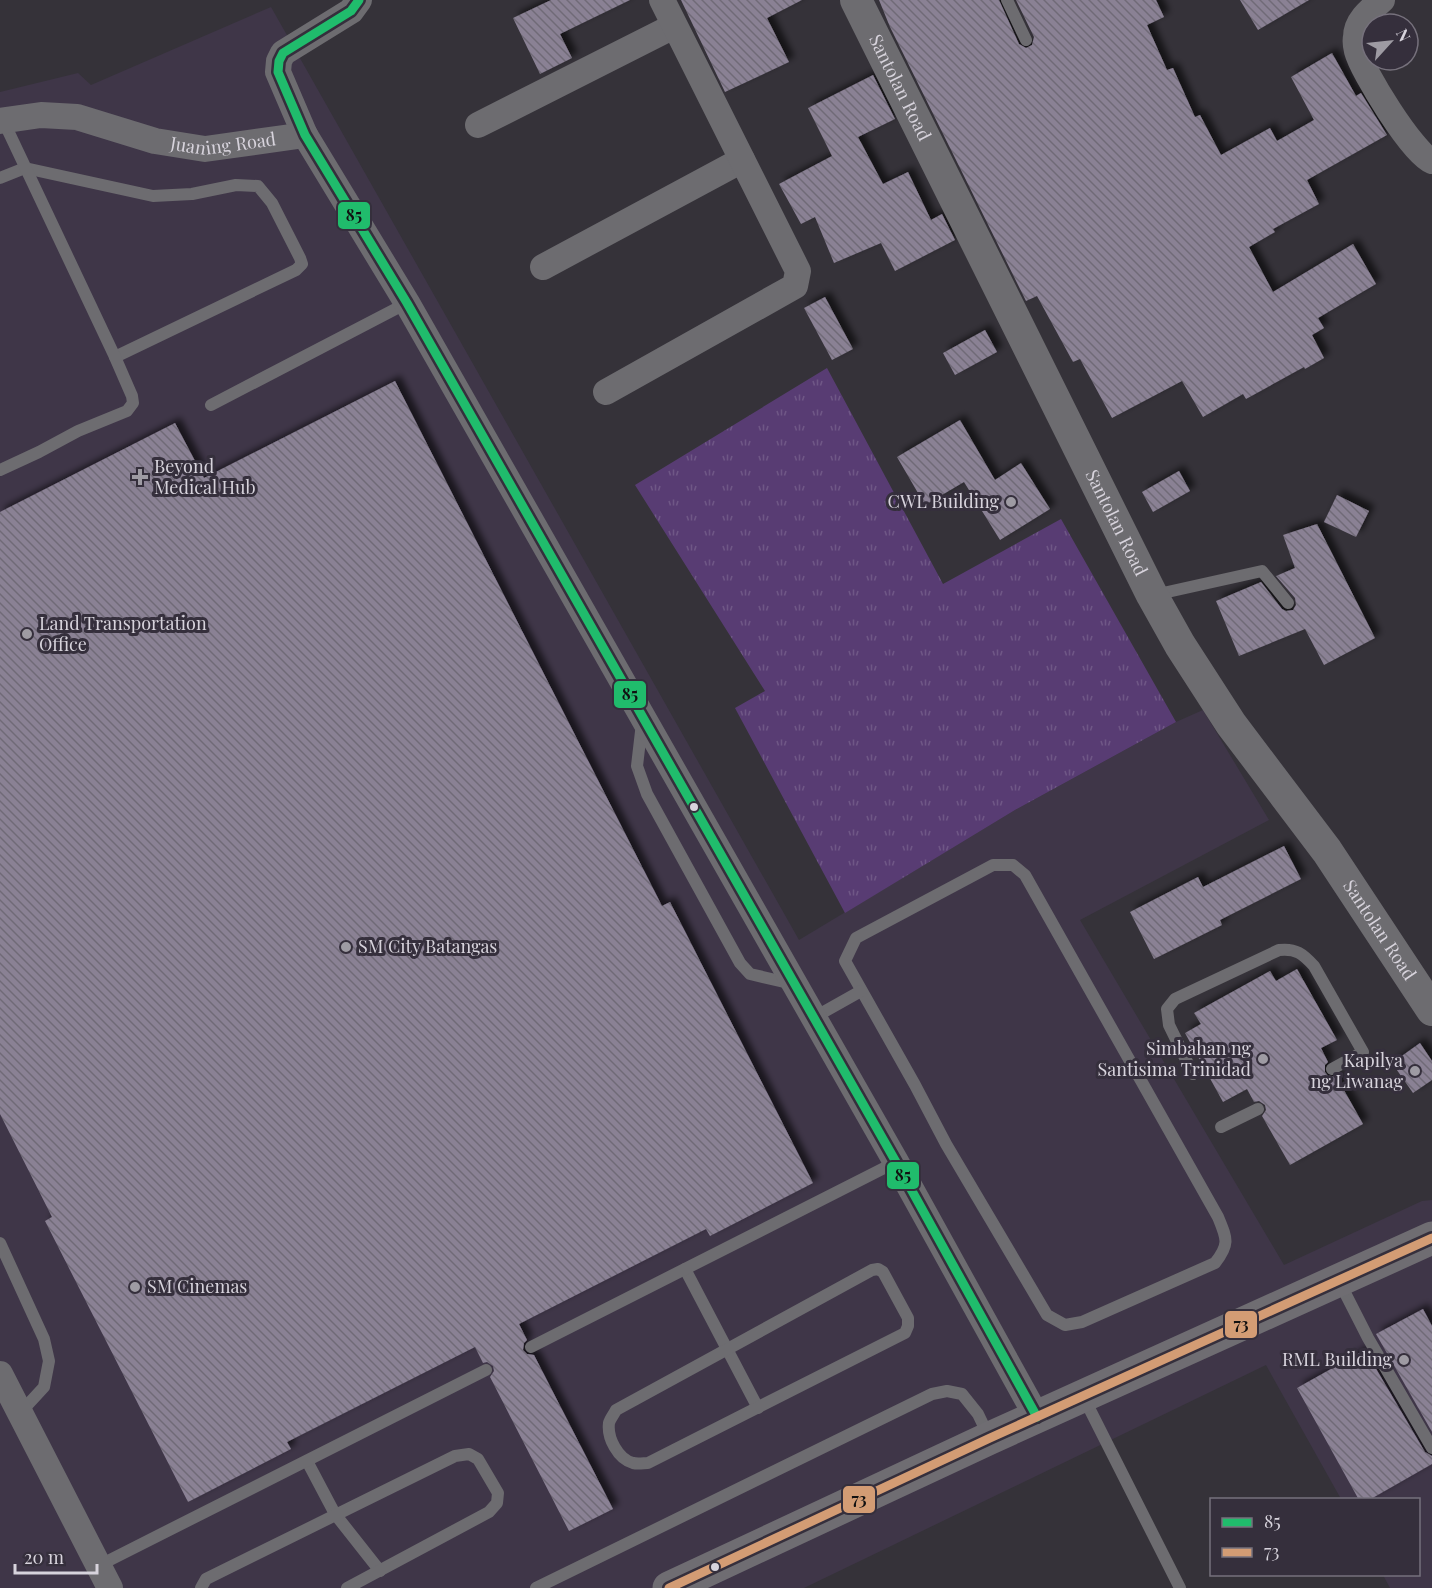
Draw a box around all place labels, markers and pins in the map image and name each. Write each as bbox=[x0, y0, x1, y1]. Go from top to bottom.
place label: Beyond Medical Hub bbox=[154, 454, 256, 499]
marker: Beyond Medical Hub bbox=[131, 468, 149, 486]
place label: CWL Building bbox=[888, 489, 999, 513]
marker: CWL Building bbox=[1004, 495, 1018, 509]
place label: Land Transportation Office bbox=[39, 611, 207, 656]
marker: Land Transportation Office bbox=[20, 627, 34, 641]
unlabelled marker bbox=[688, 801, 700, 813]
place label: SM City Batangas bbox=[358, 934, 497, 958]
marker: SM City Batangas bbox=[339, 940, 353, 954]
place label: Simbahan ng Santisima Trinidad bbox=[1097, 1036, 1252, 1081]
place label: Kapilya ng Liwanag bbox=[1311, 1048, 1403, 1093]
marker: Simbahan ng Santisima Trinidad bbox=[1256, 1052, 1270, 1066]
marker: Kapilya ng Liwanag bbox=[1408, 1064, 1422, 1078]
place label: SM Cinemas bbox=[147, 1274, 247, 1298]
marker: SM Cinemas bbox=[128, 1280, 142, 1294]
place label: RML Building bbox=[1282, 1347, 1392, 1371]
marker: RML Building bbox=[1397, 1353, 1411, 1367]
unlabelled marker bbox=[709, 1561, 721, 1573]

